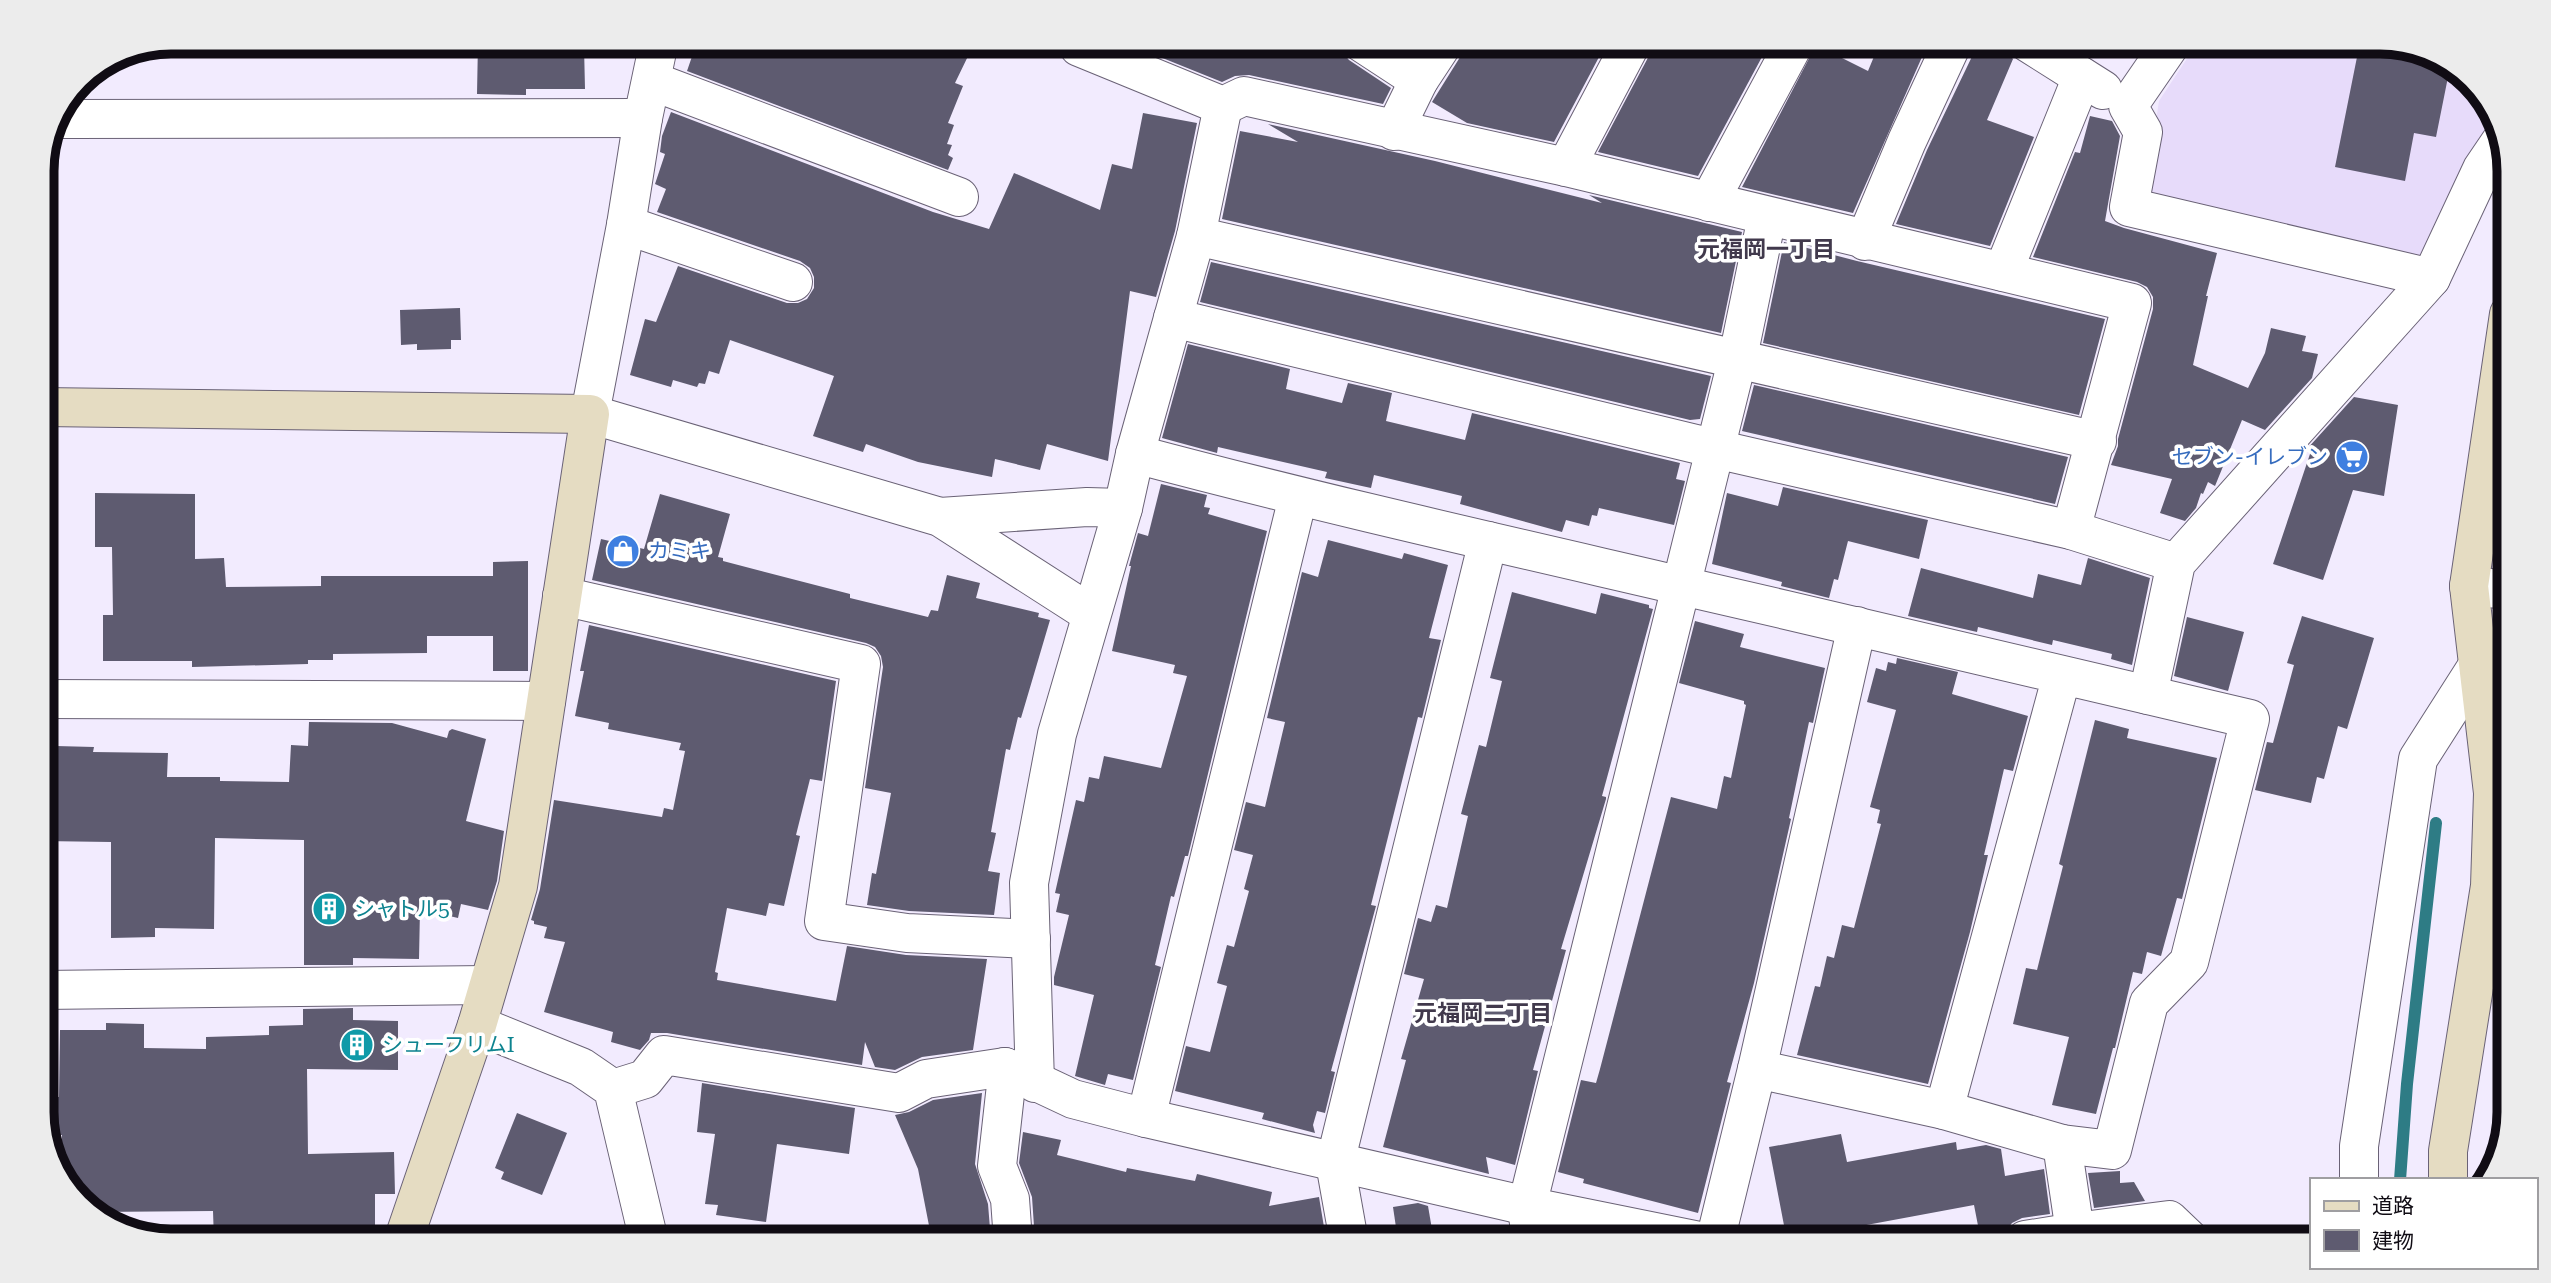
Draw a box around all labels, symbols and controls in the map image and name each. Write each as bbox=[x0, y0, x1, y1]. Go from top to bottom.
district label: 元福岡一丁目 bbox=[1697, 236, 1835, 263]
supermarket icon: セブン-イレブン bbox=[2333, 438, 2371, 476]
place label: セブン-イレブン bbox=[2172, 445, 2328, 469]
shop icon: カミキ bbox=[604, 532, 642, 570]
place label: カミキ bbox=[648, 539, 711, 563]
building icon: シャトル5 bbox=[310, 890, 348, 928]
place label: シャトル5 bbox=[354, 897, 450, 921]
district label: 元福岡二丁目 bbox=[1414, 1000, 1552, 1027]
building icon: シューフリムI bbox=[338, 1026, 376, 1064]
place label: シューフリムI bbox=[382, 1033, 515, 1057]
legend bbox=[2310, 1178, 2537, 1269]
text: 道路 bbox=[2372, 1194, 2414, 1218]
text: 建物 bbox=[2372, 1229, 2414, 1253]

